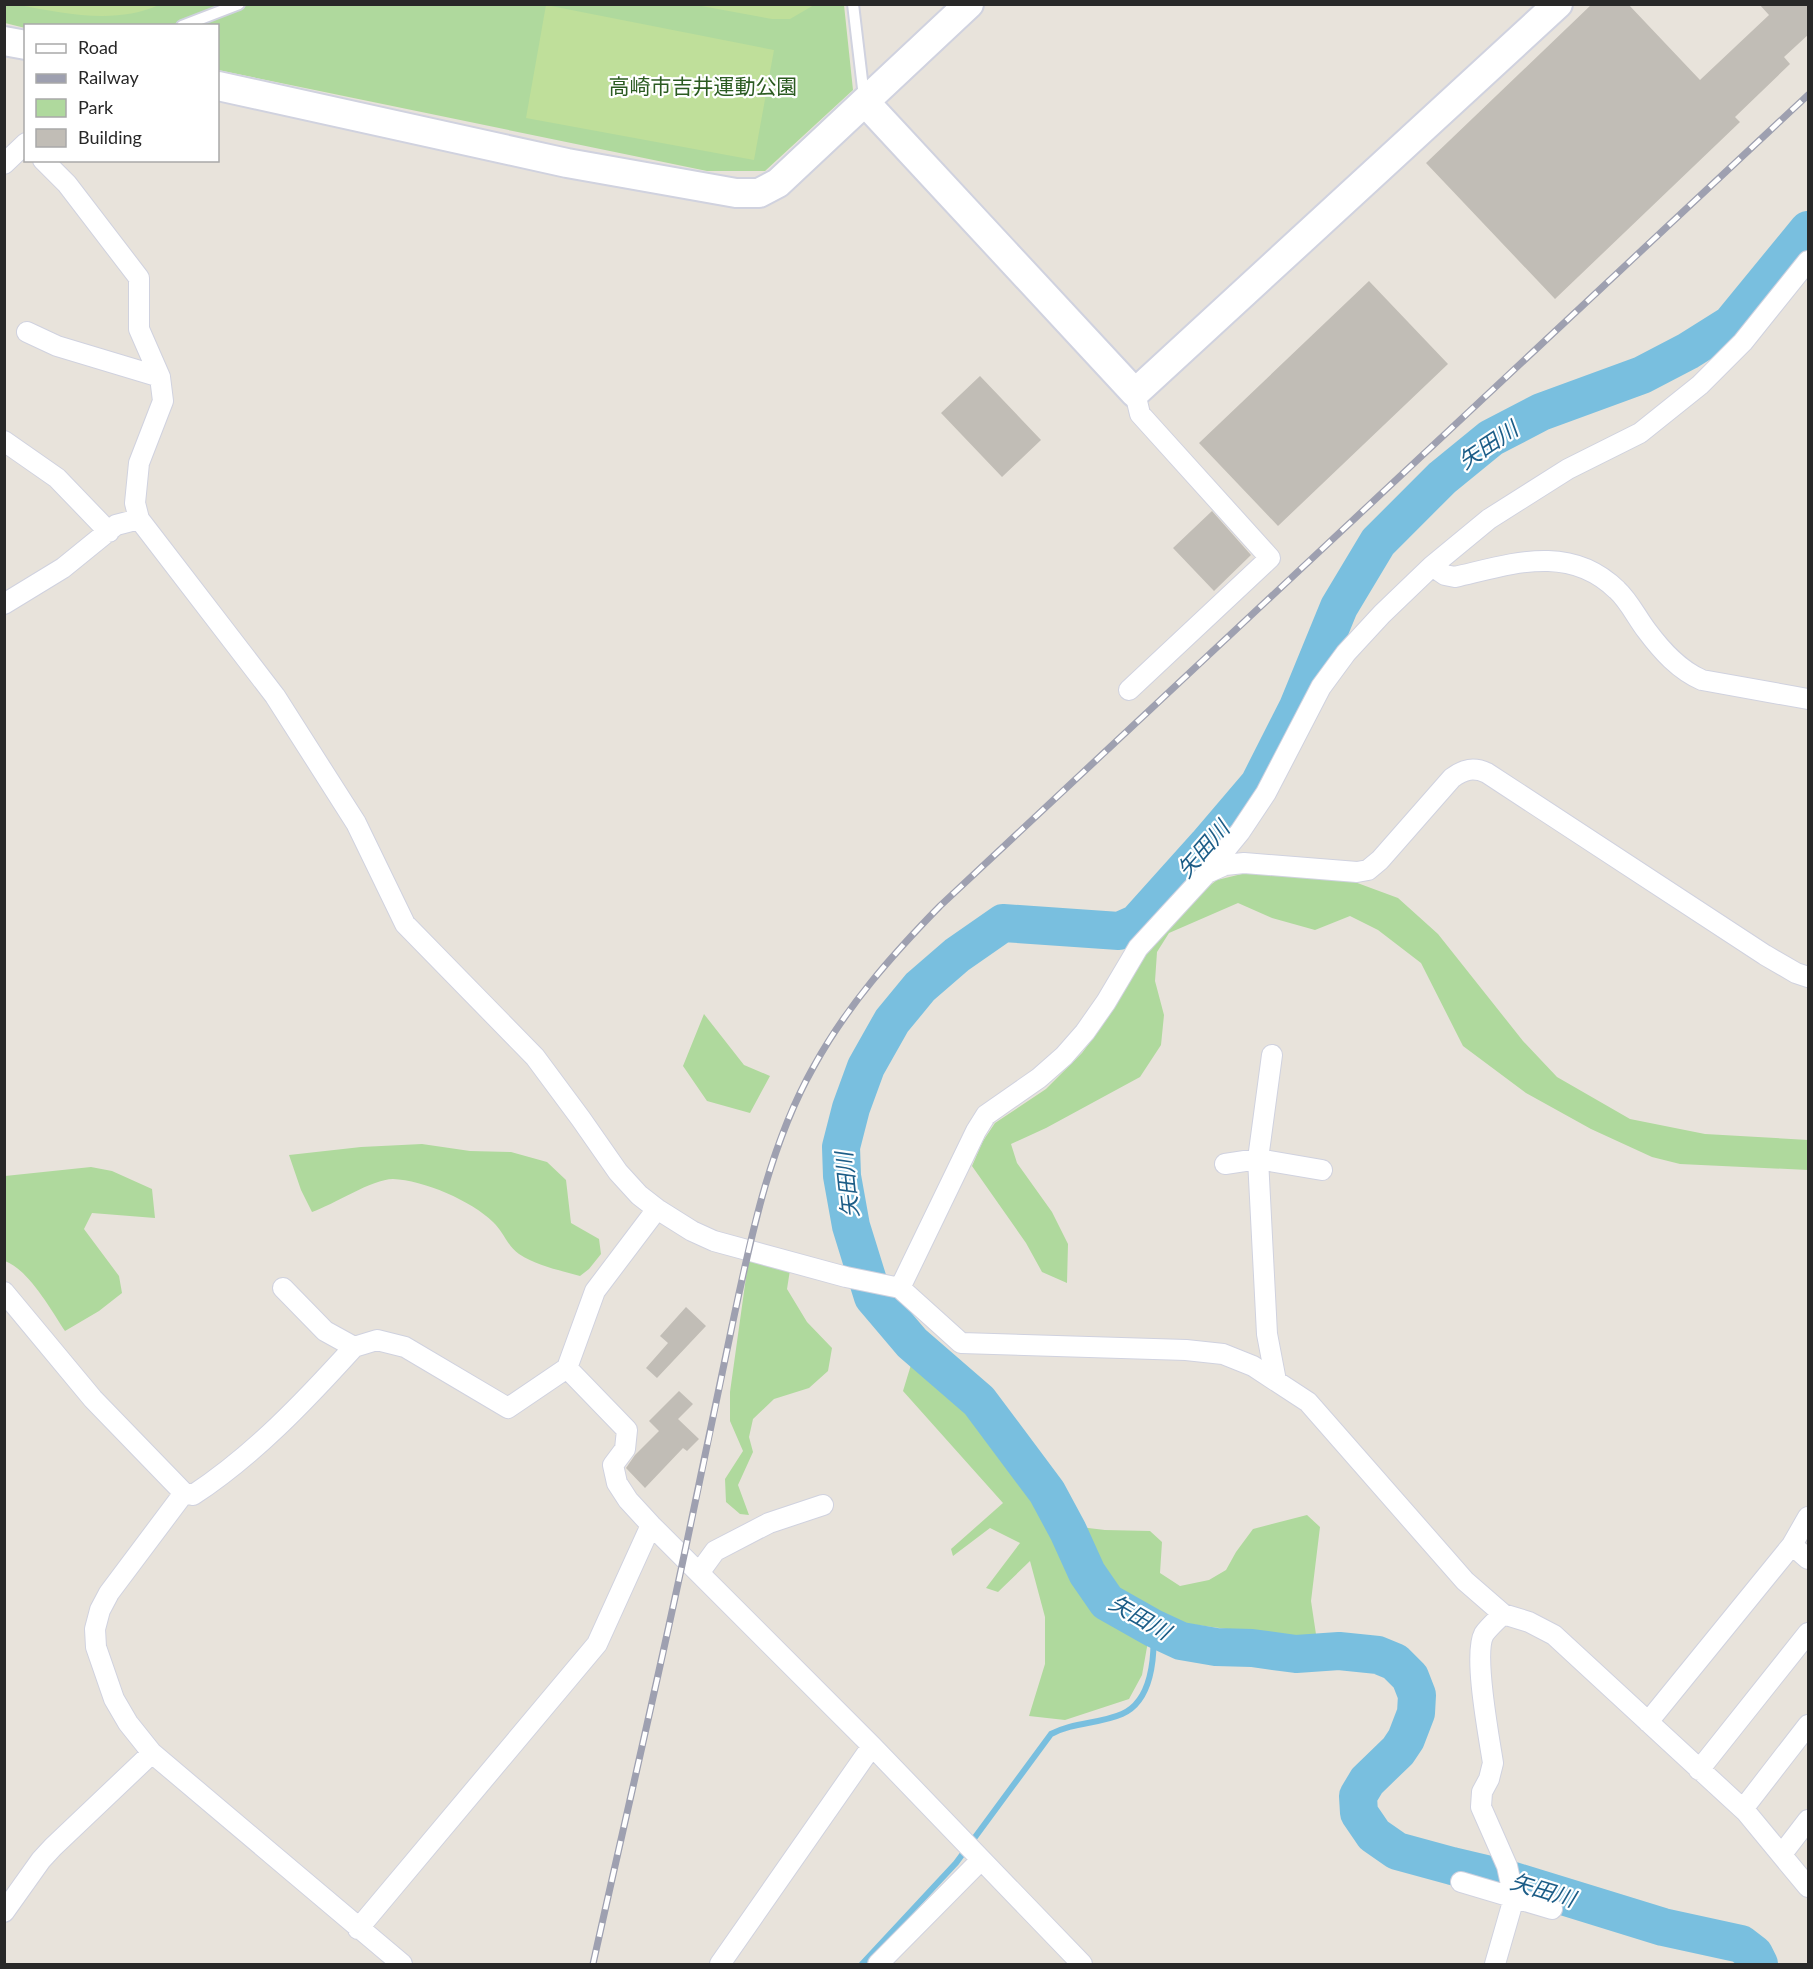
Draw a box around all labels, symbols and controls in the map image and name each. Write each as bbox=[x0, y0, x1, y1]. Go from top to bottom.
legend bbox=[24, 24, 219, 162]
text: Road bbox=[78, 36, 118, 58]
text: Railway bbox=[78, 66, 139, 88]
park label: 高崎市吉井運動公園 bbox=[609, 73, 798, 98]
text: Park bbox=[78, 96, 114, 118]
text: Building bbox=[78, 126, 142, 148]
water label: 矢田川 bbox=[1453, 414, 1524, 474]
water label: 矢田川 bbox=[1171, 813, 1236, 882]
water label: 矢田川 bbox=[829, 1149, 863, 1219]
water label: 矢田川 bbox=[1105, 1588, 1177, 1646]
water label: 矢田川 bbox=[1508, 1867, 1581, 1913]

